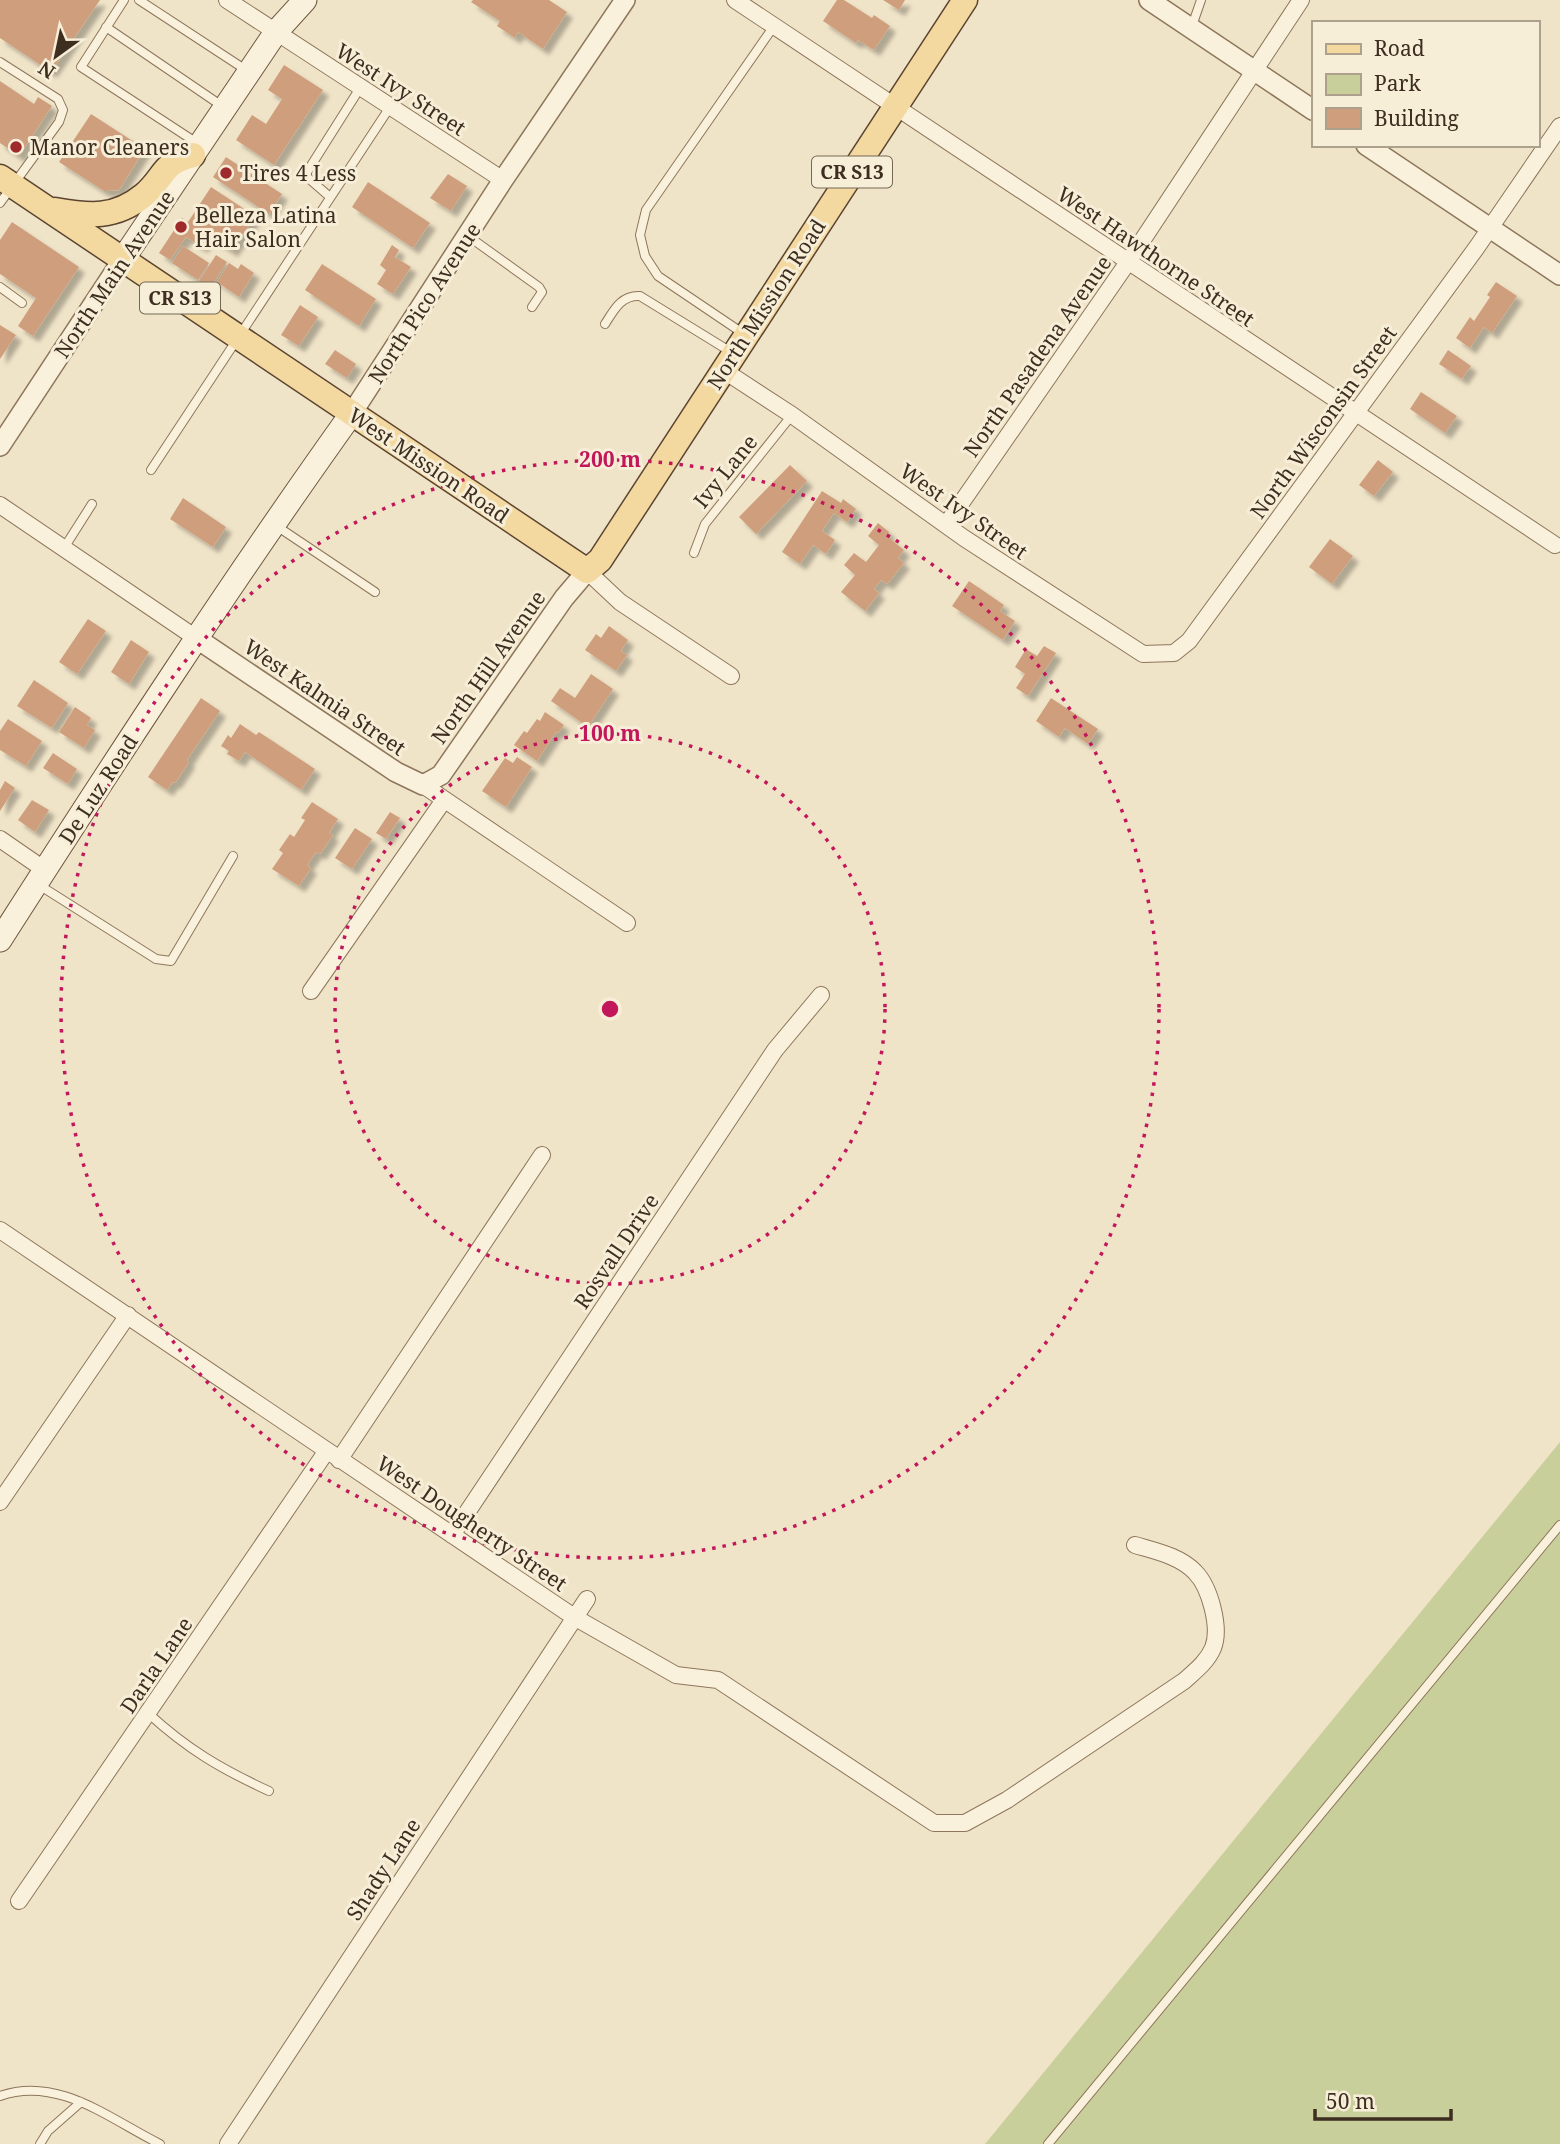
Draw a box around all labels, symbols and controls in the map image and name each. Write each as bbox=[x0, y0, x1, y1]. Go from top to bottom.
north arrow bbox=[21, 21, 91, 91]
legend bbox=[1312, 21, 1539, 147]
text: Road bbox=[1374, 34, 1425, 62]
street label: West Ivy Street bbox=[330, 36, 472, 142]
text: N bbox=[33, 55, 60, 85]
text: Park bbox=[1374, 69, 1421, 97]
text: Building bbox=[1374, 104, 1459, 132]
place label: Manor Cleaners bbox=[30, 133, 189, 161]
marker: Manor Cleaners bbox=[8, 139, 24, 155]
road number: CR S13 bbox=[812, 156, 892, 188]
place label: Tires 4 Less bbox=[240, 159, 356, 187]
marker: Tires 4 Less bbox=[218, 165, 234, 181]
street label: West Hawthorne Street bbox=[1052, 179, 1260, 333]
street label: North Main Avenue bbox=[47, 185, 181, 363]
place label: Belleza Latina Hair Salon bbox=[195, 201, 337, 253]
street label: North Mission Road bbox=[700, 213, 832, 395]
street label: North Pico Avenue bbox=[361, 217, 487, 389]
marker: Belleza Latina Hair Salon bbox=[173, 219, 189, 235]
street label: North Pasadena Avenue bbox=[957, 250, 1117, 462]
road number: CR S13 bbox=[140, 282, 220, 314]
street label: North Wisconsin Street bbox=[1243, 320, 1403, 524]
street label: West Mission Road bbox=[343, 401, 515, 529]
street label: Ivy Lane bbox=[687, 428, 763, 514]
text: 200 m bbox=[579, 445, 641, 473]
street label: West Ivy Street bbox=[895, 457, 1033, 565]
street label: North Hill Avenue bbox=[425, 585, 551, 749]
street label: West Kalmia Street bbox=[239, 632, 411, 762]
text: 100 m bbox=[579, 719, 641, 747]
street label: De Luz Road bbox=[52, 729, 144, 849]
centre of rings bbox=[598, 997, 622, 1021]
street label: Rosvall Drive bbox=[567, 1188, 665, 1314]
street label: West Dougherty Street bbox=[371, 1449, 573, 1597]
street label: Darla Lane bbox=[114, 1611, 198, 1719]
street label: Shady Lane bbox=[340, 1813, 426, 1925]
scale bar bbox=[1315, 2078, 1452, 2122]
text: 50 m bbox=[1326, 2087, 1375, 2115]

